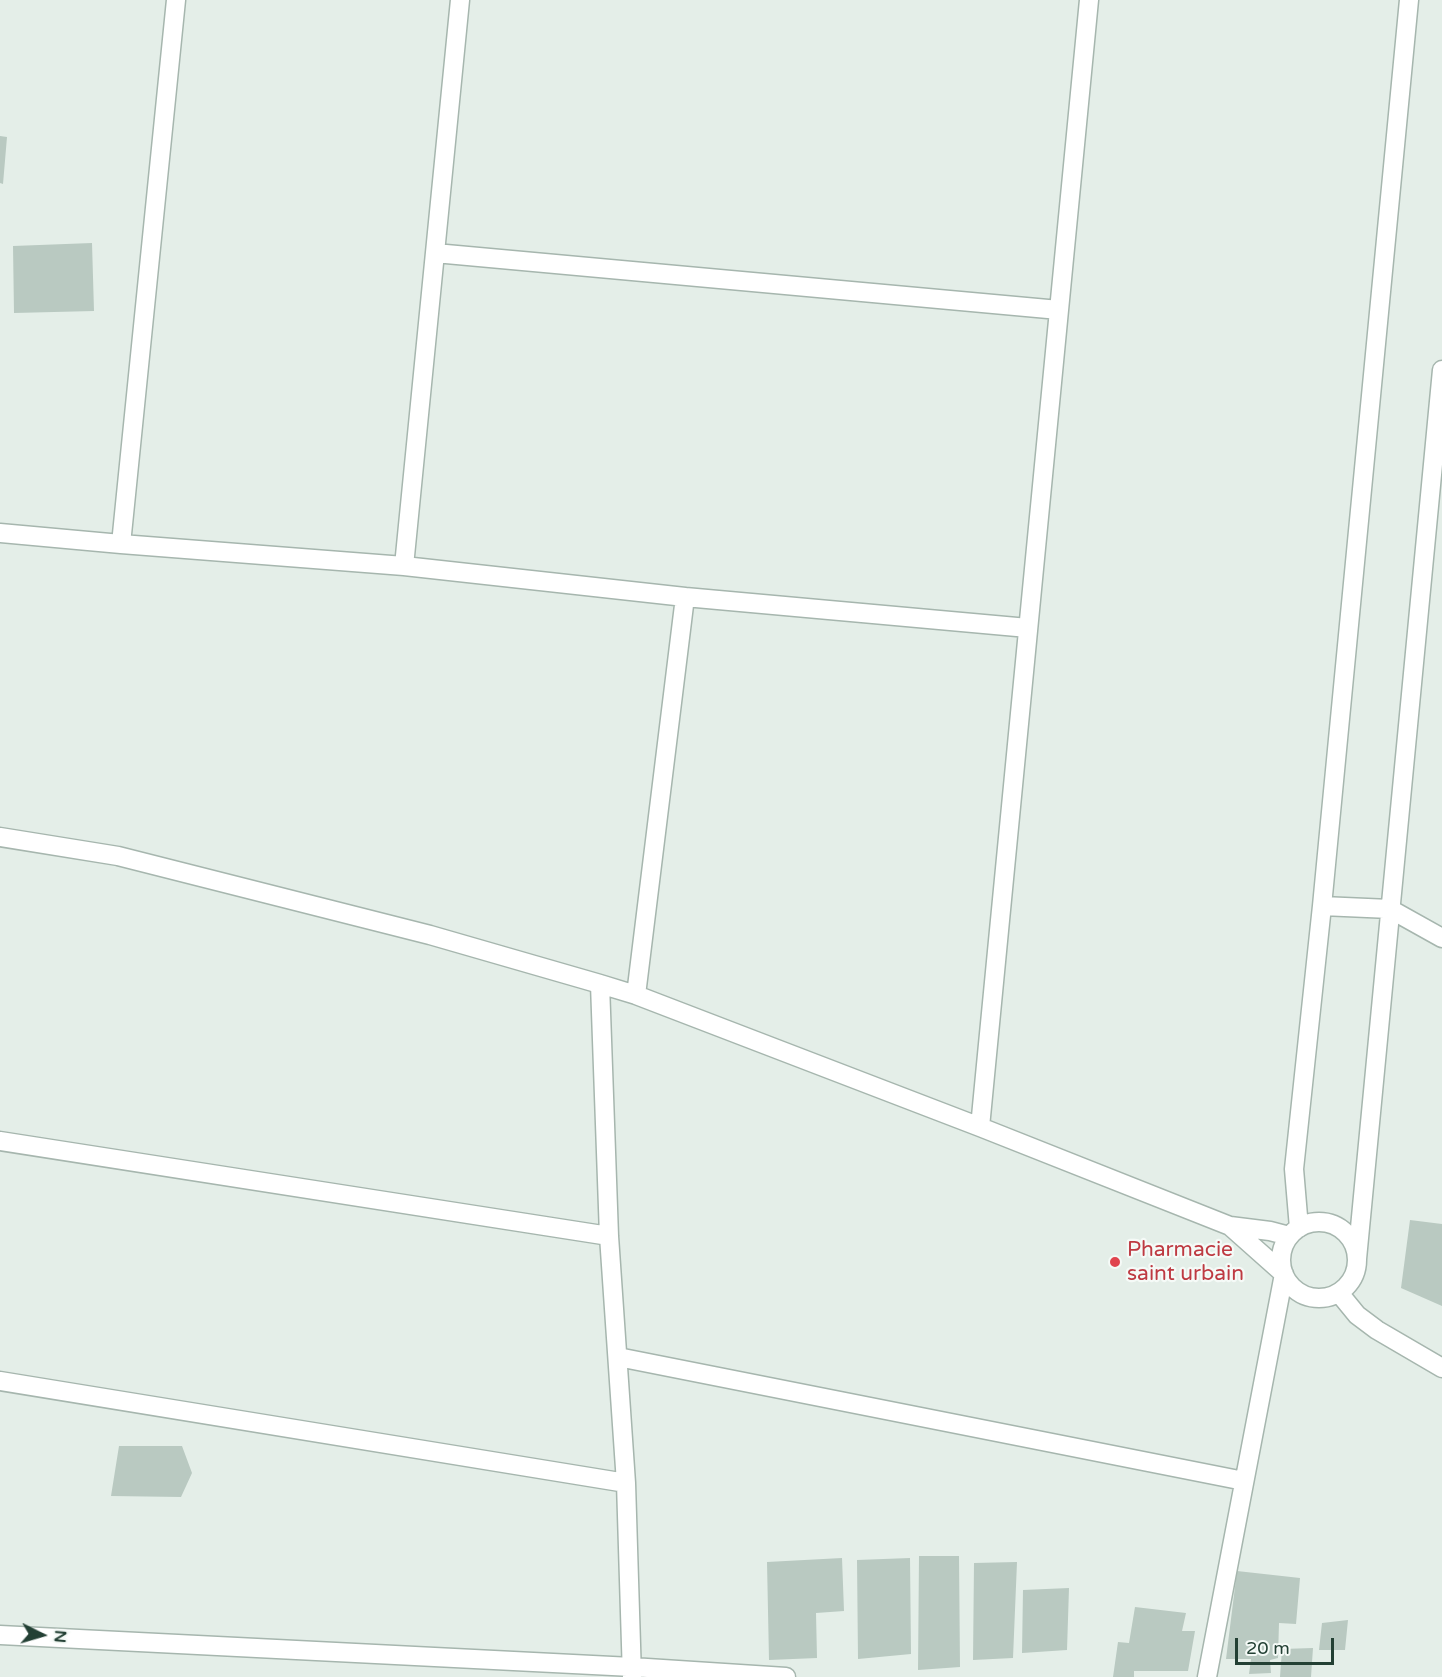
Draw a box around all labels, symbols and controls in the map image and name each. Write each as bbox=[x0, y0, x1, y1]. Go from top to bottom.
place label: Pharmacie saint urbain bbox=[1127, 1237, 1244, 1287]
marker: Pharmacie saint urbain bbox=[1108, 1255, 1122, 1269]
north arrow bbox=[12, 1605, 72, 1665]
scale bar bbox=[1238, 1626, 1337, 1664]
text: N bbox=[49, 1629, 70, 1644]
text: 20 m bbox=[1246, 1637, 1290, 1659]

